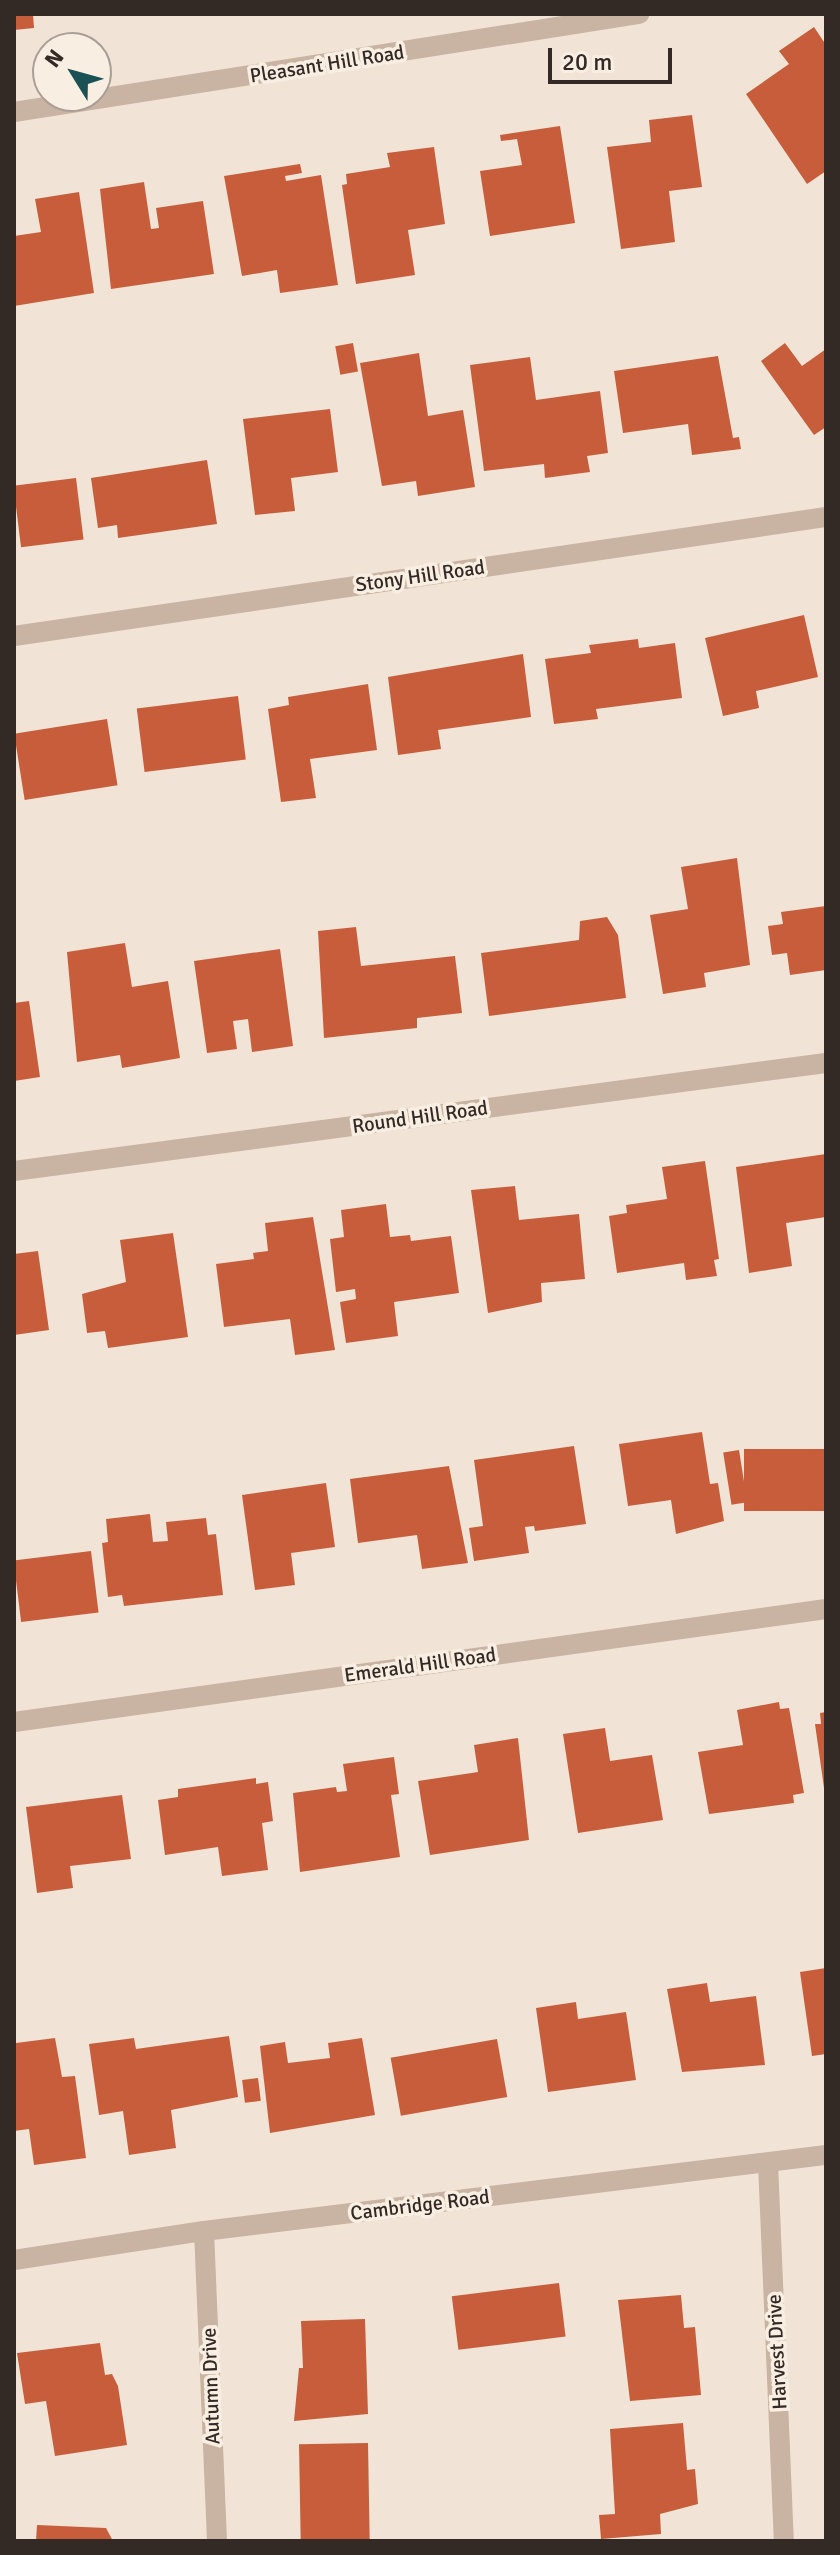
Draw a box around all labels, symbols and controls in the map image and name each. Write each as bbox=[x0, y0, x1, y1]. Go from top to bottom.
north arrow bbox=[32, 32, 112, 112]
scale bar bbox=[552, 32, 676, 82]
street label: Pleasant Hill Road bbox=[248, 40, 406, 88]
text: N bbox=[39, 44, 69, 73]
text: 20 m bbox=[562, 47, 612, 77]
street label: Stony Hill Road bbox=[354, 555, 486, 597]
street label: Round Hill Road bbox=[351, 1096, 489, 1138]
street label: Emerald Hill Road bbox=[343, 1642, 497, 1688]
street label: Cambridge Road bbox=[349, 2185, 491, 2225]
street label: Harvest Drive bbox=[762, 2294, 792, 2410]
street label: Autumn Drive bbox=[197, 2327, 225, 2445]

